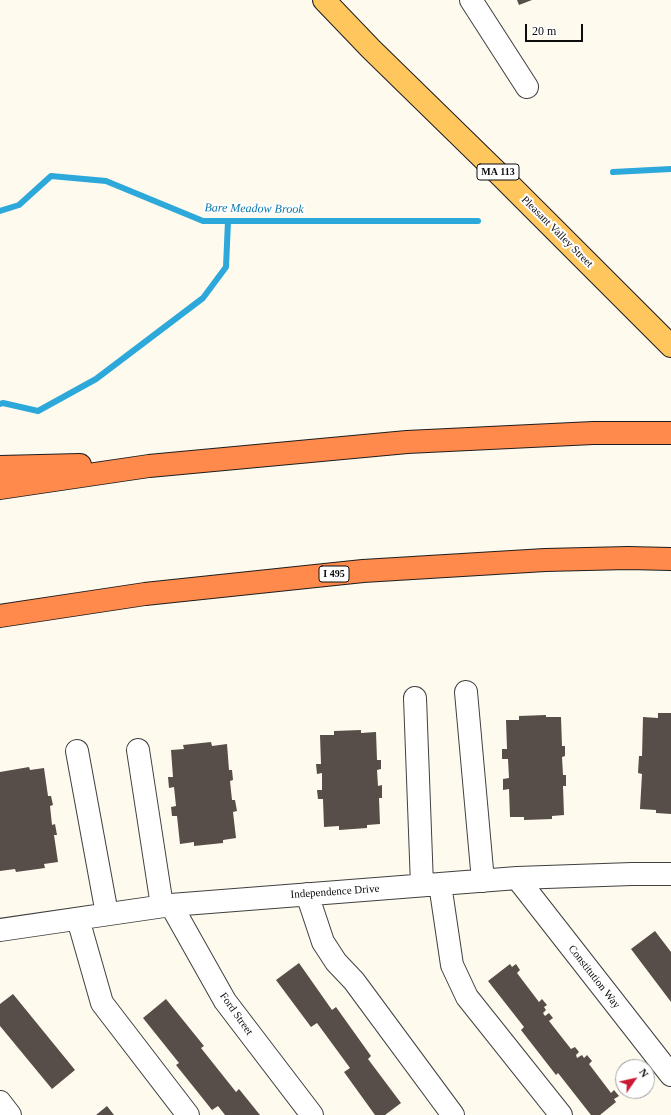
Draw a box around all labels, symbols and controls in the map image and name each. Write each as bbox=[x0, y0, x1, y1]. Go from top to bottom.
scale bar bbox=[527, 16, 585, 42]
text: 20 m bbox=[532, 24, 556, 38]
road number: MA 113 bbox=[477, 164, 519, 180]
street label: Pleasant Valley Street bbox=[518, 193, 596, 271]
water label: Bare Meadow Brook bbox=[204, 201, 304, 217]
road number: I 495 bbox=[319, 566, 349, 582]
street label: Independence Drive bbox=[290, 882, 380, 902]
street label: Constitution Way bbox=[565, 943, 623, 1011]
street label: Ford Street bbox=[216, 990, 256, 1038]
north arrow bbox=[615, 1059, 655, 1099]
text: N bbox=[637, 1066, 651, 1079]

